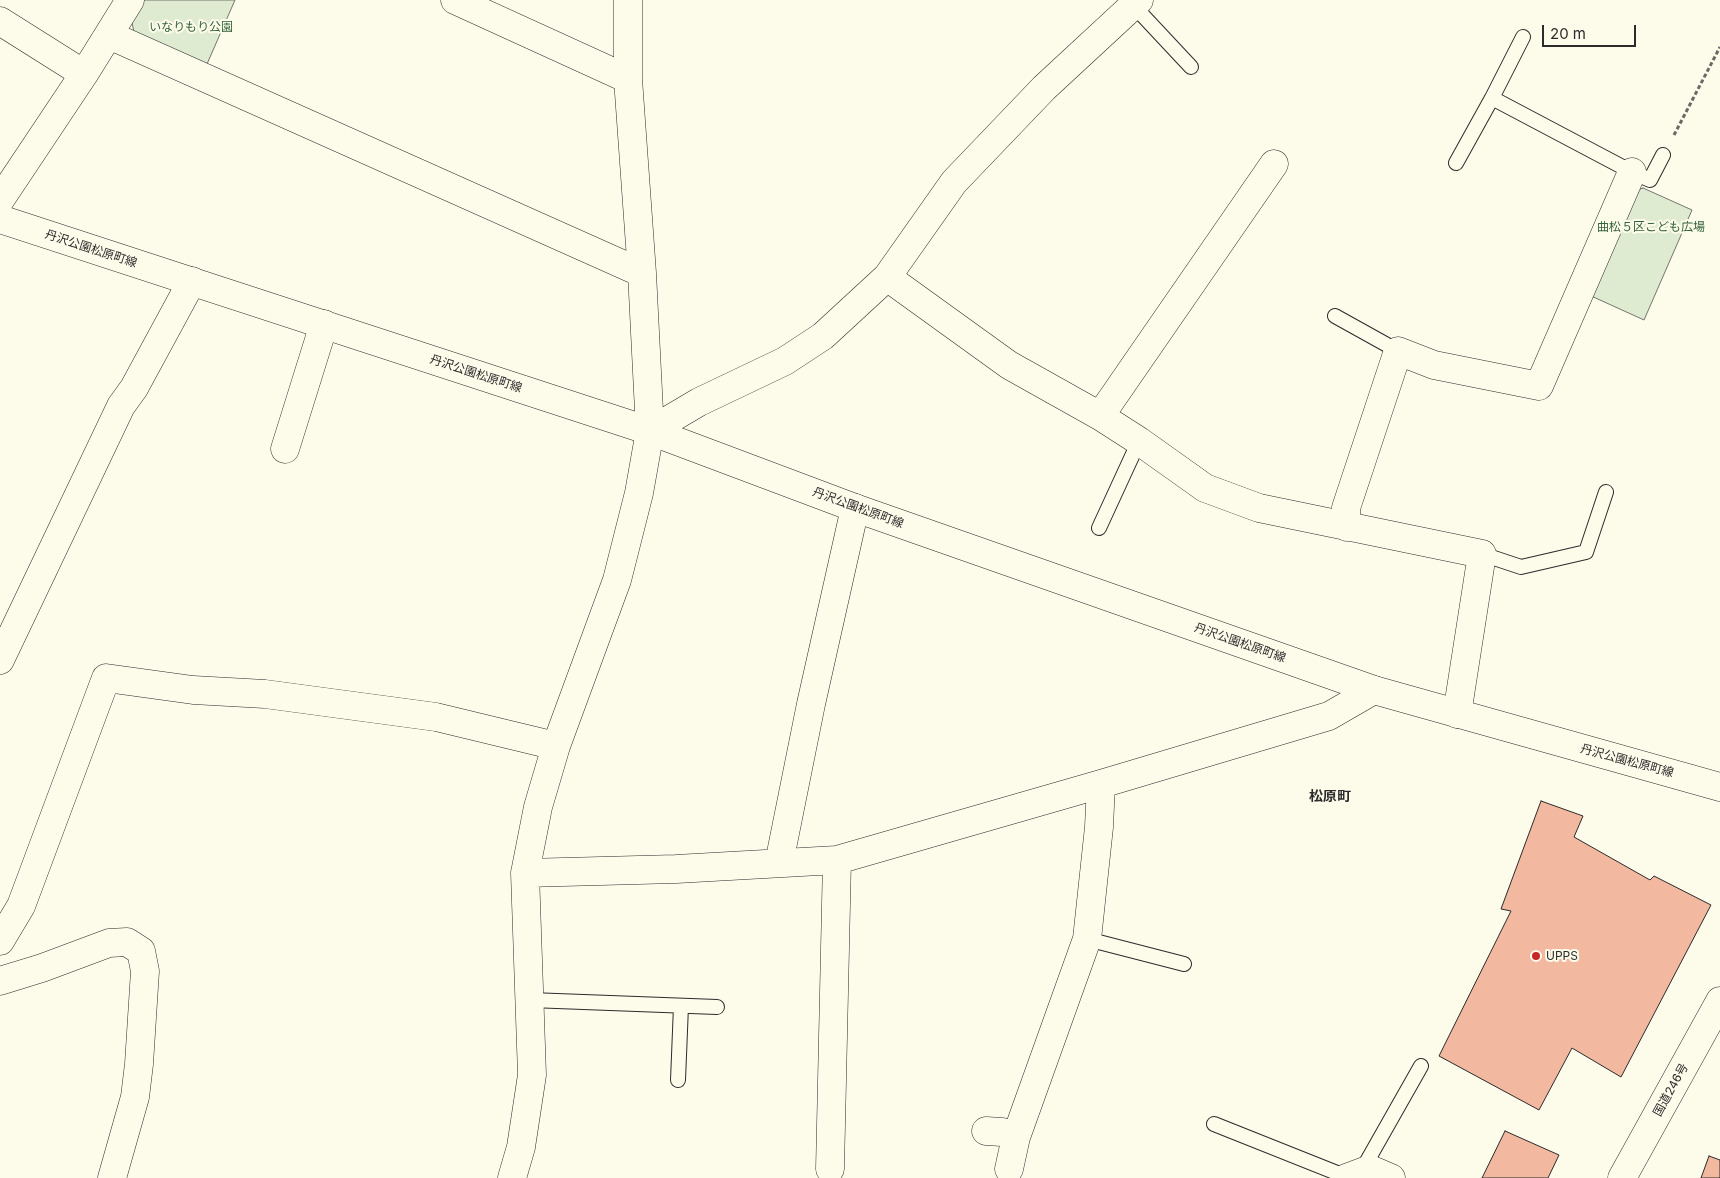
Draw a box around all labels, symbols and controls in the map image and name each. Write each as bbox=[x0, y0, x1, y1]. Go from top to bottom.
scale bar bbox=[1545, 15, 1639, 47]
park label: いなりもり公園 bbox=[149, 20, 233, 34]
text: 20 m bbox=[1550, 24, 1586, 43]
park label: 曲松５区こども広場 bbox=[1597, 220, 1705, 234]
street label: 丹沢公園松原町線 bbox=[43, 227, 139, 271]
street label: 丹沢公園松原町線 bbox=[428, 352, 524, 396]
street label: 丹沢公園松原町線 bbox=[810, 485, 906, 531]
street label: 丹沢公園松原町線 bbox=[1192, 621, 1288, 665]
street label: 丹沢公園松原町線 bbox=[1579, 742, 1675, 780]
district label: 松原町 bbox=[1309, 789, 1351, 805]
place label: UPPS bbox=[1546, 949, 1578, 963]
marker: UPPS bbox=[1530, 950, 1542, 962]
street label: 国道246号 bbox=[1651, 1061, 1691, 1119]

